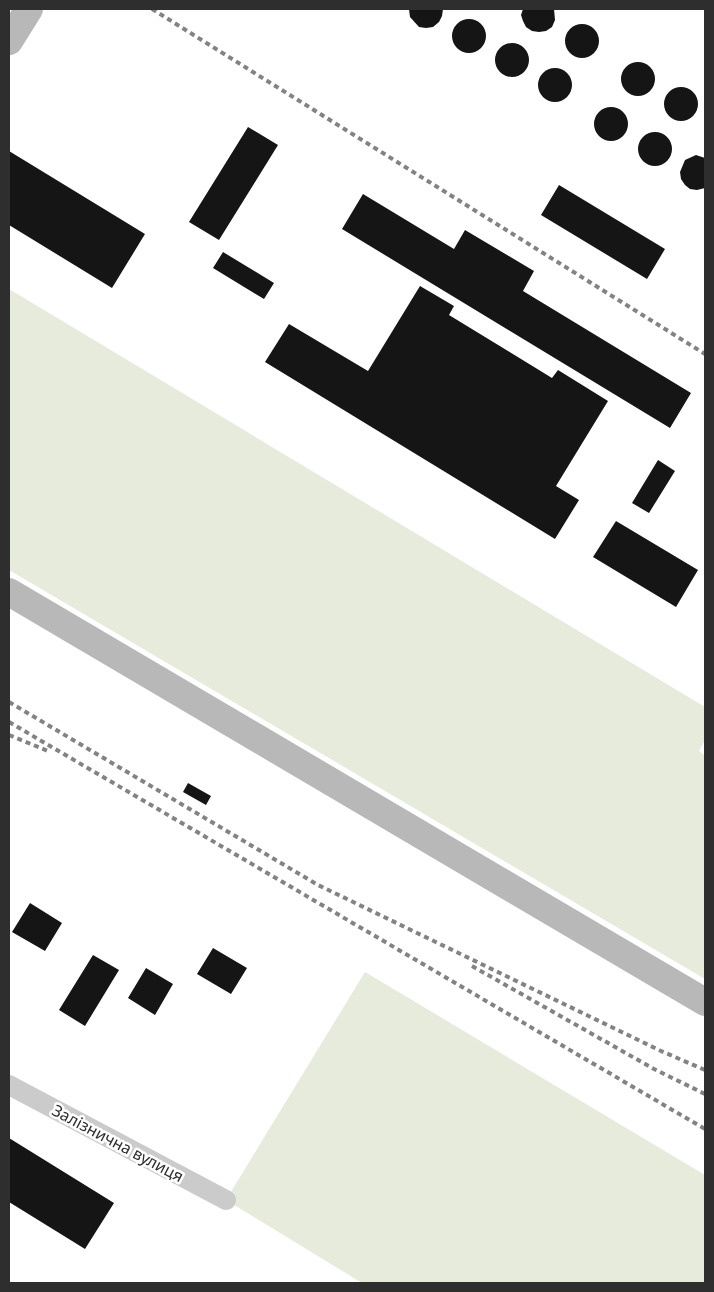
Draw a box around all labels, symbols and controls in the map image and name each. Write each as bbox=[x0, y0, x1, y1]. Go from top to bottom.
street label: Залізнична вулиця bbox=[48, 1099, 188, 1187]

